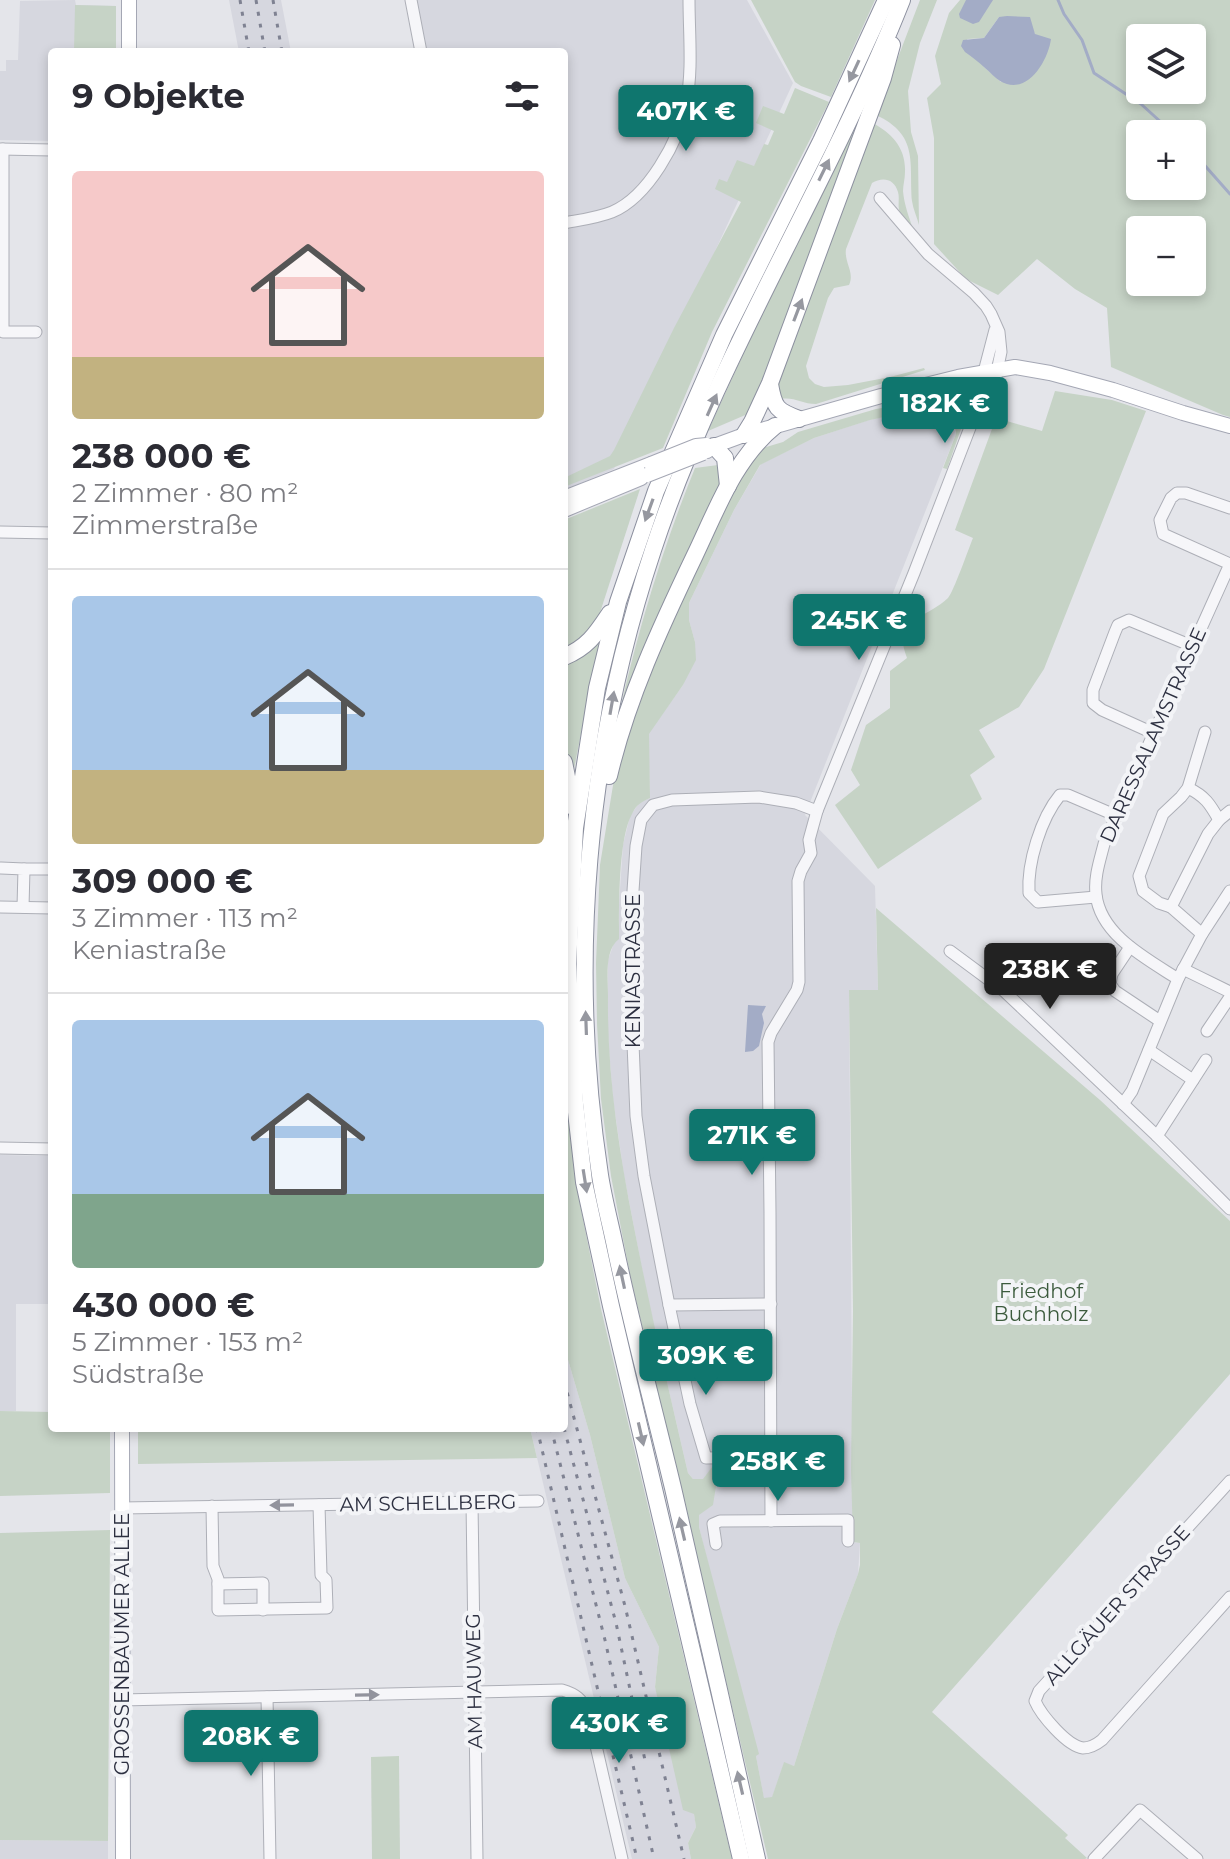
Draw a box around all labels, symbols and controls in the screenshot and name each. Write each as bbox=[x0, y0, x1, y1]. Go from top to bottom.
map controls bbox=[1126, 24, 1206, 296]
button: layers bbox=[1126, 24, 1206, 104]
one-way arrow bbox=[847, 60, 861, 83]
icon: filters bbox=[500, 74, 544, 118]
text: 9 Objekte bbox=[72, 75, 245, 117]
pin: 407K € bbox=[621, 85, 751, 153]
text: 407K € bbox=[636, 95, 736, 127]
button: + bbox=[1126, 120, 1206, 200]
one-way arrow bbox=[817, 158, 831, 182]
button: − bbox=[1126, 216, 1206, 296]
icon: home bbox=[236, 223, 380, 367]
one-way arrow bbox=[792, 298, 805, 322]
pin: 182K € bbox=[880, 377, 1010, 445]
text: 182K € bbox=[900, 387, 990, 419]
one-way arrow bbox=[705, 393, 719, 416]
text: 238 000 € bbox=[72, 435, 251, 477]
text: 2 Zimmer · 80 m² bbox=[72, 477, 298, 509]
one-way arrow bbox=[642, 498, 655, 522]
text: Zimmerstraße bbox=[72, 509, 258, 541]
pin: 245K € bbox=[794, 594, 924, 662]
text: 245K € bbox=[811, 604, 907, 636]
street label: DARESSALAMSTRASSE bbox=[1095, 624, 1211, 846]
icon: home bbox=[236, 648, 380, 792]
one-way arrow bbox=[606, 691, 618, 716]
text: 309 000 € bbox=[72, 860, 253, 902]
street label: KENIASTRASSE bbox=[621, 894, 645, 1048]
text: 3 Zimmer · 113 m² bbox=[72, 902, 298, 934]
text: Keniastraße bbox=[72, 934, 227, 966]
pin: 238K € bbox=[985, 943, 1115, 1011]
text: 238K € bbox=[1002, 953, 1098, 985]
one-way arrow bbox=[580, 1010, 593, 1035]
icon: home bbox=[236, 1072, 380, 1216]
pin: 271K € bbox=[687, 1109, 817, 1177]
text: 271K € bbox=[707, 1119, 797, 1151]
one-way arrow bbox=[579, 1169, 591, 1194]
one-way arrow bbox=[615, 1264, 628, 1289]
park label: Friedhof Buchholz bbox=[994, 1279, 1088, 1326]
text: 430 000 € bbox=[72, 1284, 255, 1326]
text: 5 Zimmer · 153 m² bbox=[72, 1326, 303, 1358]
pin: 309K € bbox=[641, 1329, 771, 1397]
text: 309K € bbox=[657, 1339, 755, 1371]
text: Südstraße bbox=[72, 1358, 204, 1390]
one-way arrow bbox=[636, 1422, 648, 1447]
pin: 258K € bbox=[713, 1435, 843, 1503]
text: 258K € bbox=[730, 1445, 826, 1477]
street label: AM SCHELLBERG bbox=[339, 1489, 517, 1517]
one-way arrow bbox=[269, 1499, 294, 1512]
street label: GROSSENBAUMER ALLEE bbox=[110, 1513, 134, 1775]
one-way arrow bbox=[675, 1517, 688, 1542]
street label: ALLGÄUER STRASSE bbox=[1039, 1520, 1195, 1690]
street label: AM HAUWEG bbox=[461, 1613, 487, 1749]
one-way arrow bbox=[355, 1689, 380, 1701]
pin: 430K € bbox=[554, 1697, 684, 1765]
text: 430K € bbox=[570, 1707, 668, 1739]
pin: 208K € bbox=[186, 1710, 316, 1778]
text: 208K € bbox=[202, 1720, 300, 1752]
one-way arrow bbox=[733, 1770, 746, 1795]

